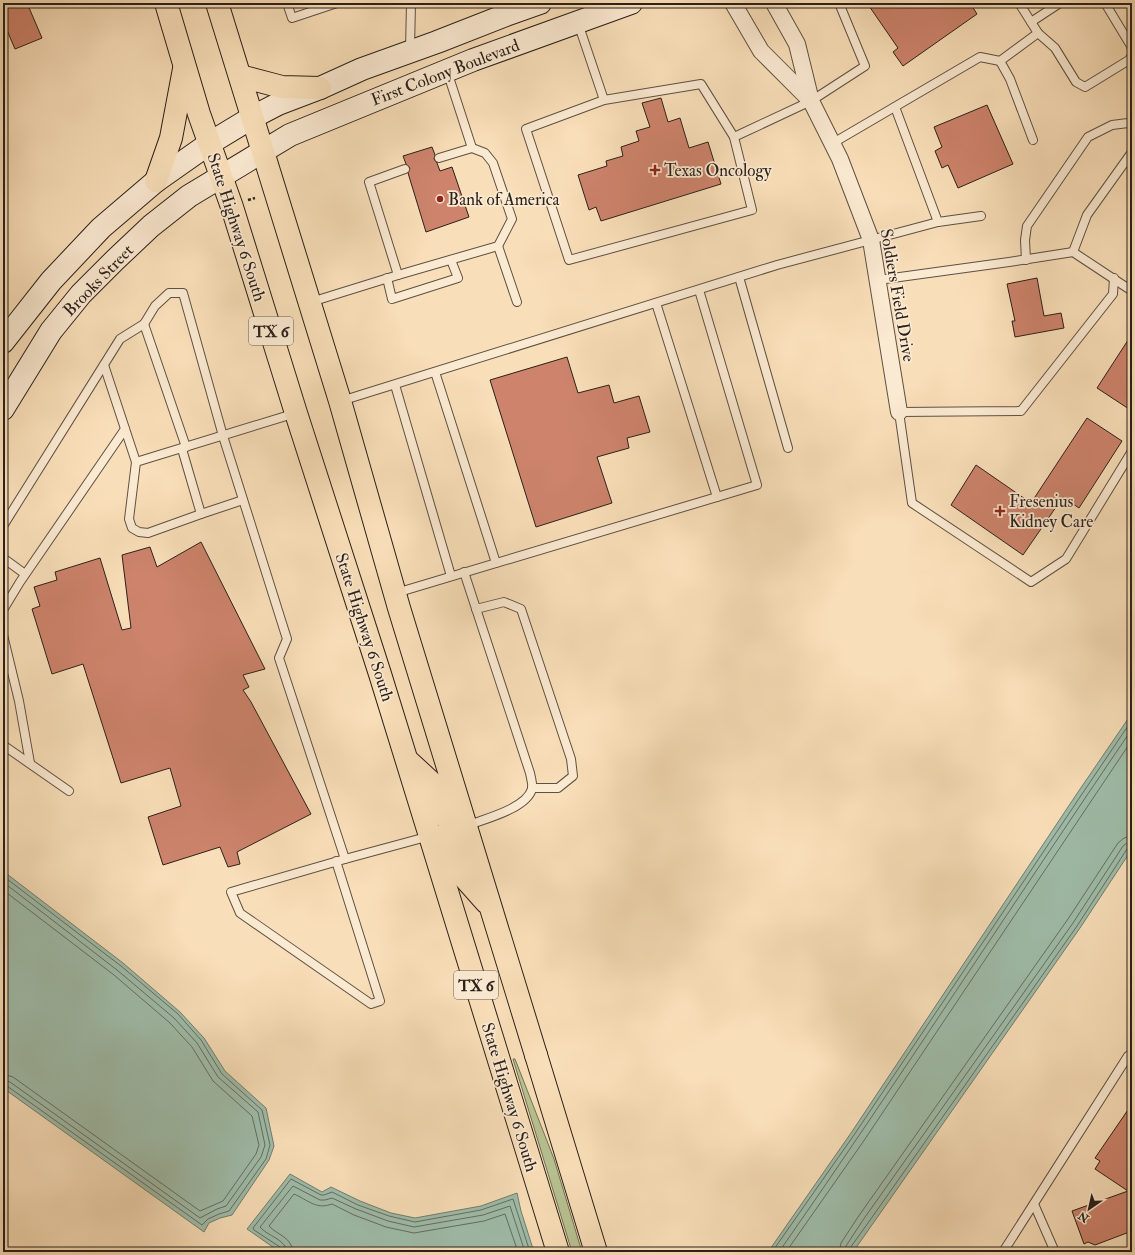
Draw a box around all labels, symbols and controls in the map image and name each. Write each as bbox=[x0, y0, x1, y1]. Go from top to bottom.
street label: First Colony Boulevard bbox=[368, 34, 523, 111]
street label: State Highway 6 South bbox=[202, 150, 270, 304]
place label: Texas Oncology bbox=[664, 160, 772, 182]
marker: Texas Oncology bbox=[649, 164, 661, 176]
place label: Bank of America bbox=[448, 189, 561, 210]
marker: Bank of America bbox=[435, 194, 445, 204]
street label: Soldiers Field Drive bbox=[875, 227, 920, 363]
street label: Brooks Street bbox=[59, 240, 138, 321]
road number: TX 6 bbox=[249, 317, 293, 345]
place label: Fresenius Kidney Care bbox=[1009, 491, 1093, 533]
marker: Fresenius Kidney Care bbox=[994, 505, 1006, 517]
street label: State Highway 6 South bbox=[330, 550, 398, 704]
road number: TX 6 bbox=[454, 971, 498, 999]
street label: State Highway 6 South bbox=[476, 1020, 542, 1175]
north arrow bbox=[1069, 1189, 1109, 1229]
text: N bbox=[1075, 1208, 1092, 1226]

